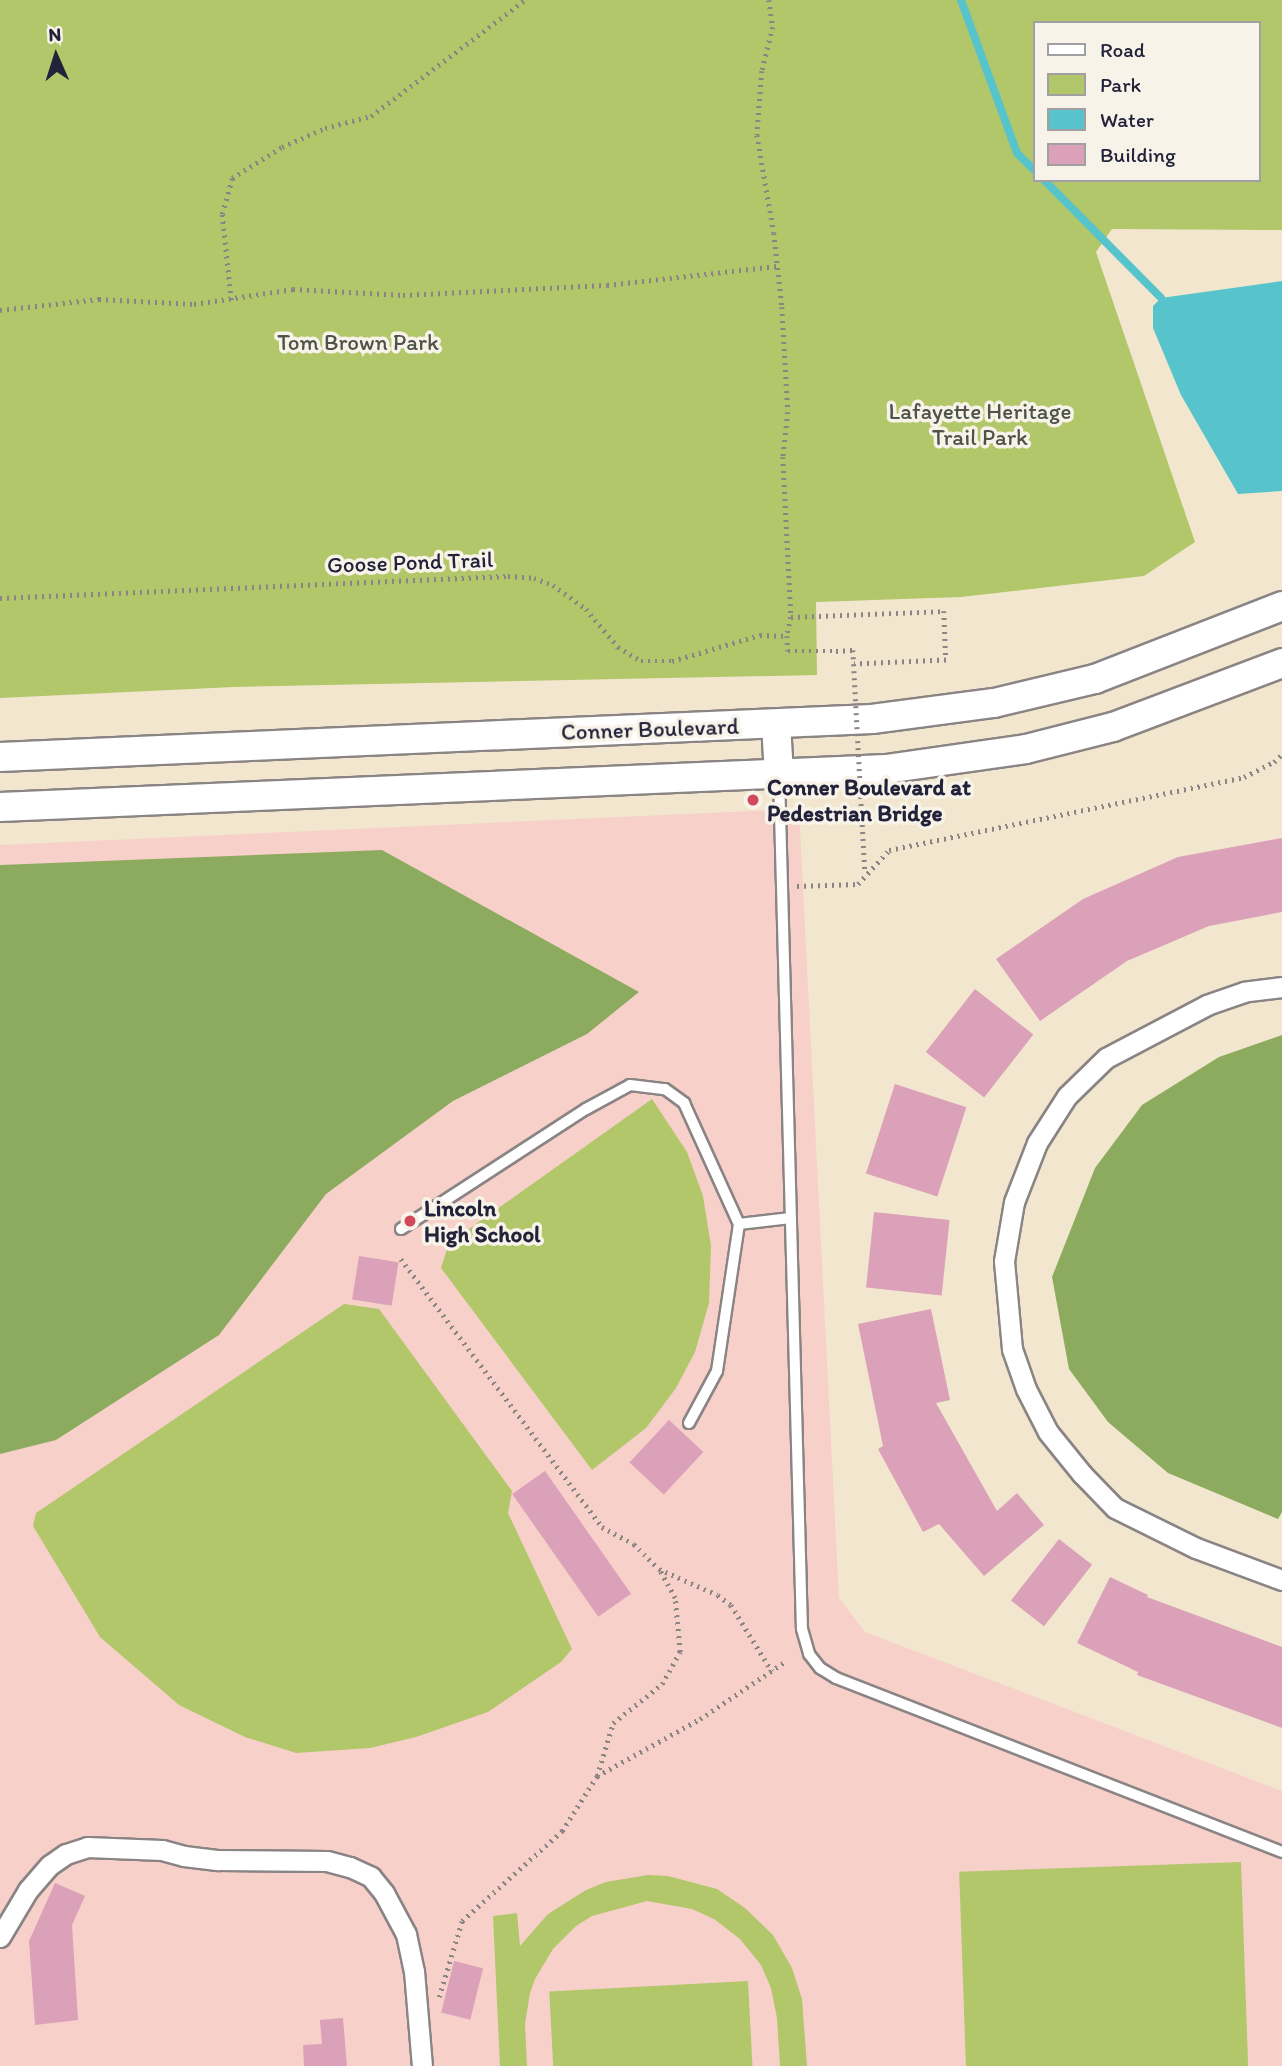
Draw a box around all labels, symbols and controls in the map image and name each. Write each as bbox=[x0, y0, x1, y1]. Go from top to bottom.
north arrow bbox=[21, 21, 91, 91]
legend bbox=[1034, 21, 1261, 182]
text: N bbox=[48, 23, 62, 46]
text: Road bbox=[1100, 37, 1145, 62]
text: Park bbox=[1100, 72, 1141, 97]
text: Water bbox=[1100, 107, 1154, 132]
text: Building bbox=[1100, 142, 1176, 167]
park label: Tom Brown Park bbox=[277, 328, 439, 356]
park label: Lafayette Heritage Trail Park bbox=[888, 397, 1072, 451]
street label: Goose Pond Trail bbox=[327, 545, 493, 579]
street label: Conner Boulevard bbox=[560, 712, 740, 746]
place label: Conner Boulevard at Pedestrian Bridge bbox=[767, 773, 971, 827]
marker: Conner Boulevard at Pedestrian Bridge bbox=[745, 792, 761, 808]
place label: Lincoln High School bbox=[424, 1194, 540, 1248]
marker: Lincoln High School bbox=[402, 1213, 418, 1229]

